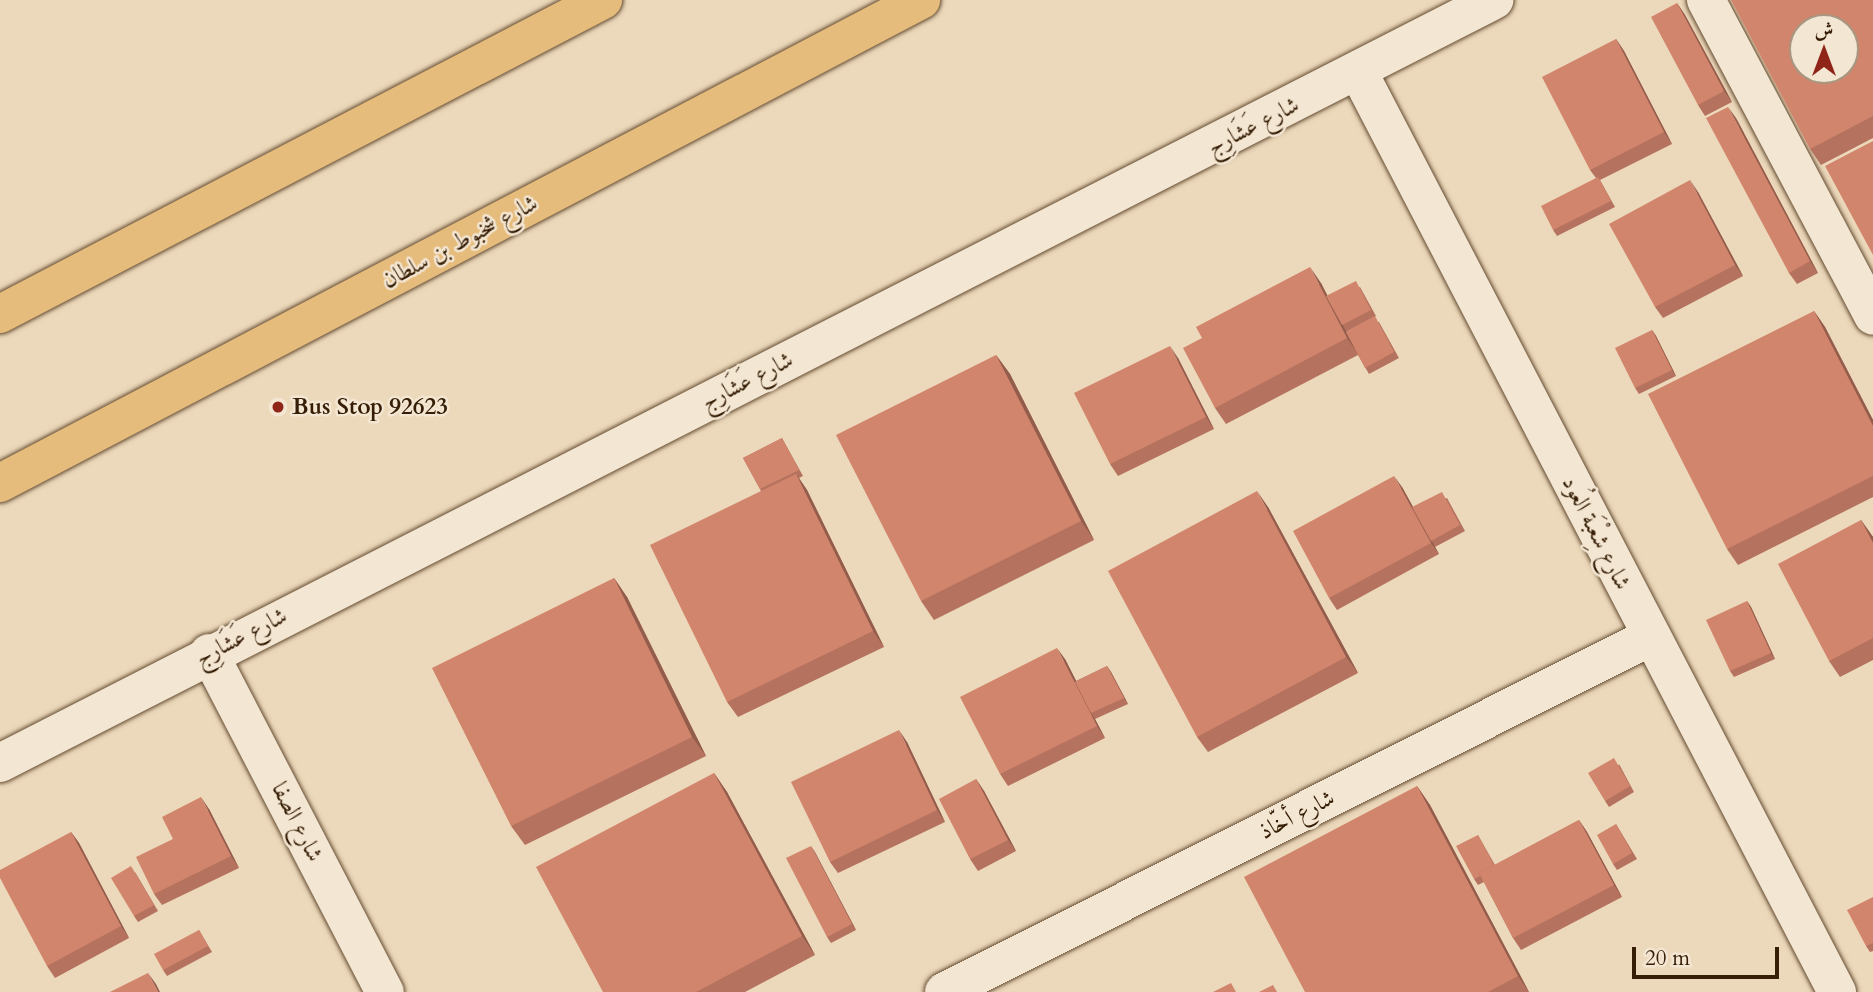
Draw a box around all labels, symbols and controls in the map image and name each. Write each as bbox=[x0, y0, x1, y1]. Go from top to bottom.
north arrow bbox=[1789, 14, 1859, 84]
text: ش bbox=[1815, 17, 1833, 43]
street label: شارع عَشَارِج bbox=[1202, 91, 1304, 161]
street label: شارع شخبوط بن سلطان bbox=[378, 189, 542, 295]
street label: شارع عَشَارِج bbox=[696, 346, 798, 416]
place label: Bus Stop 92623 bbox=[292, 393, 448, 421]
marker: Bus Stop 92623 bbox=[270, 399, 286, 415]
street label: شارع شِعْبَة العُود bbox=[1556, 472, 1636, 594]
street label: شارع عَشَارِج bbox=[190, 602, 292, 672]
street label: شارع الصفا bbox=[265, 778, 329, 866]
street label: شارع أخّاذ bbox=[1255, 784, 1339, 846]
scale bar bbox=[1635, 932, 1782, 976]
text: 20 m bbox=[1645, 944, 1690, 973]

